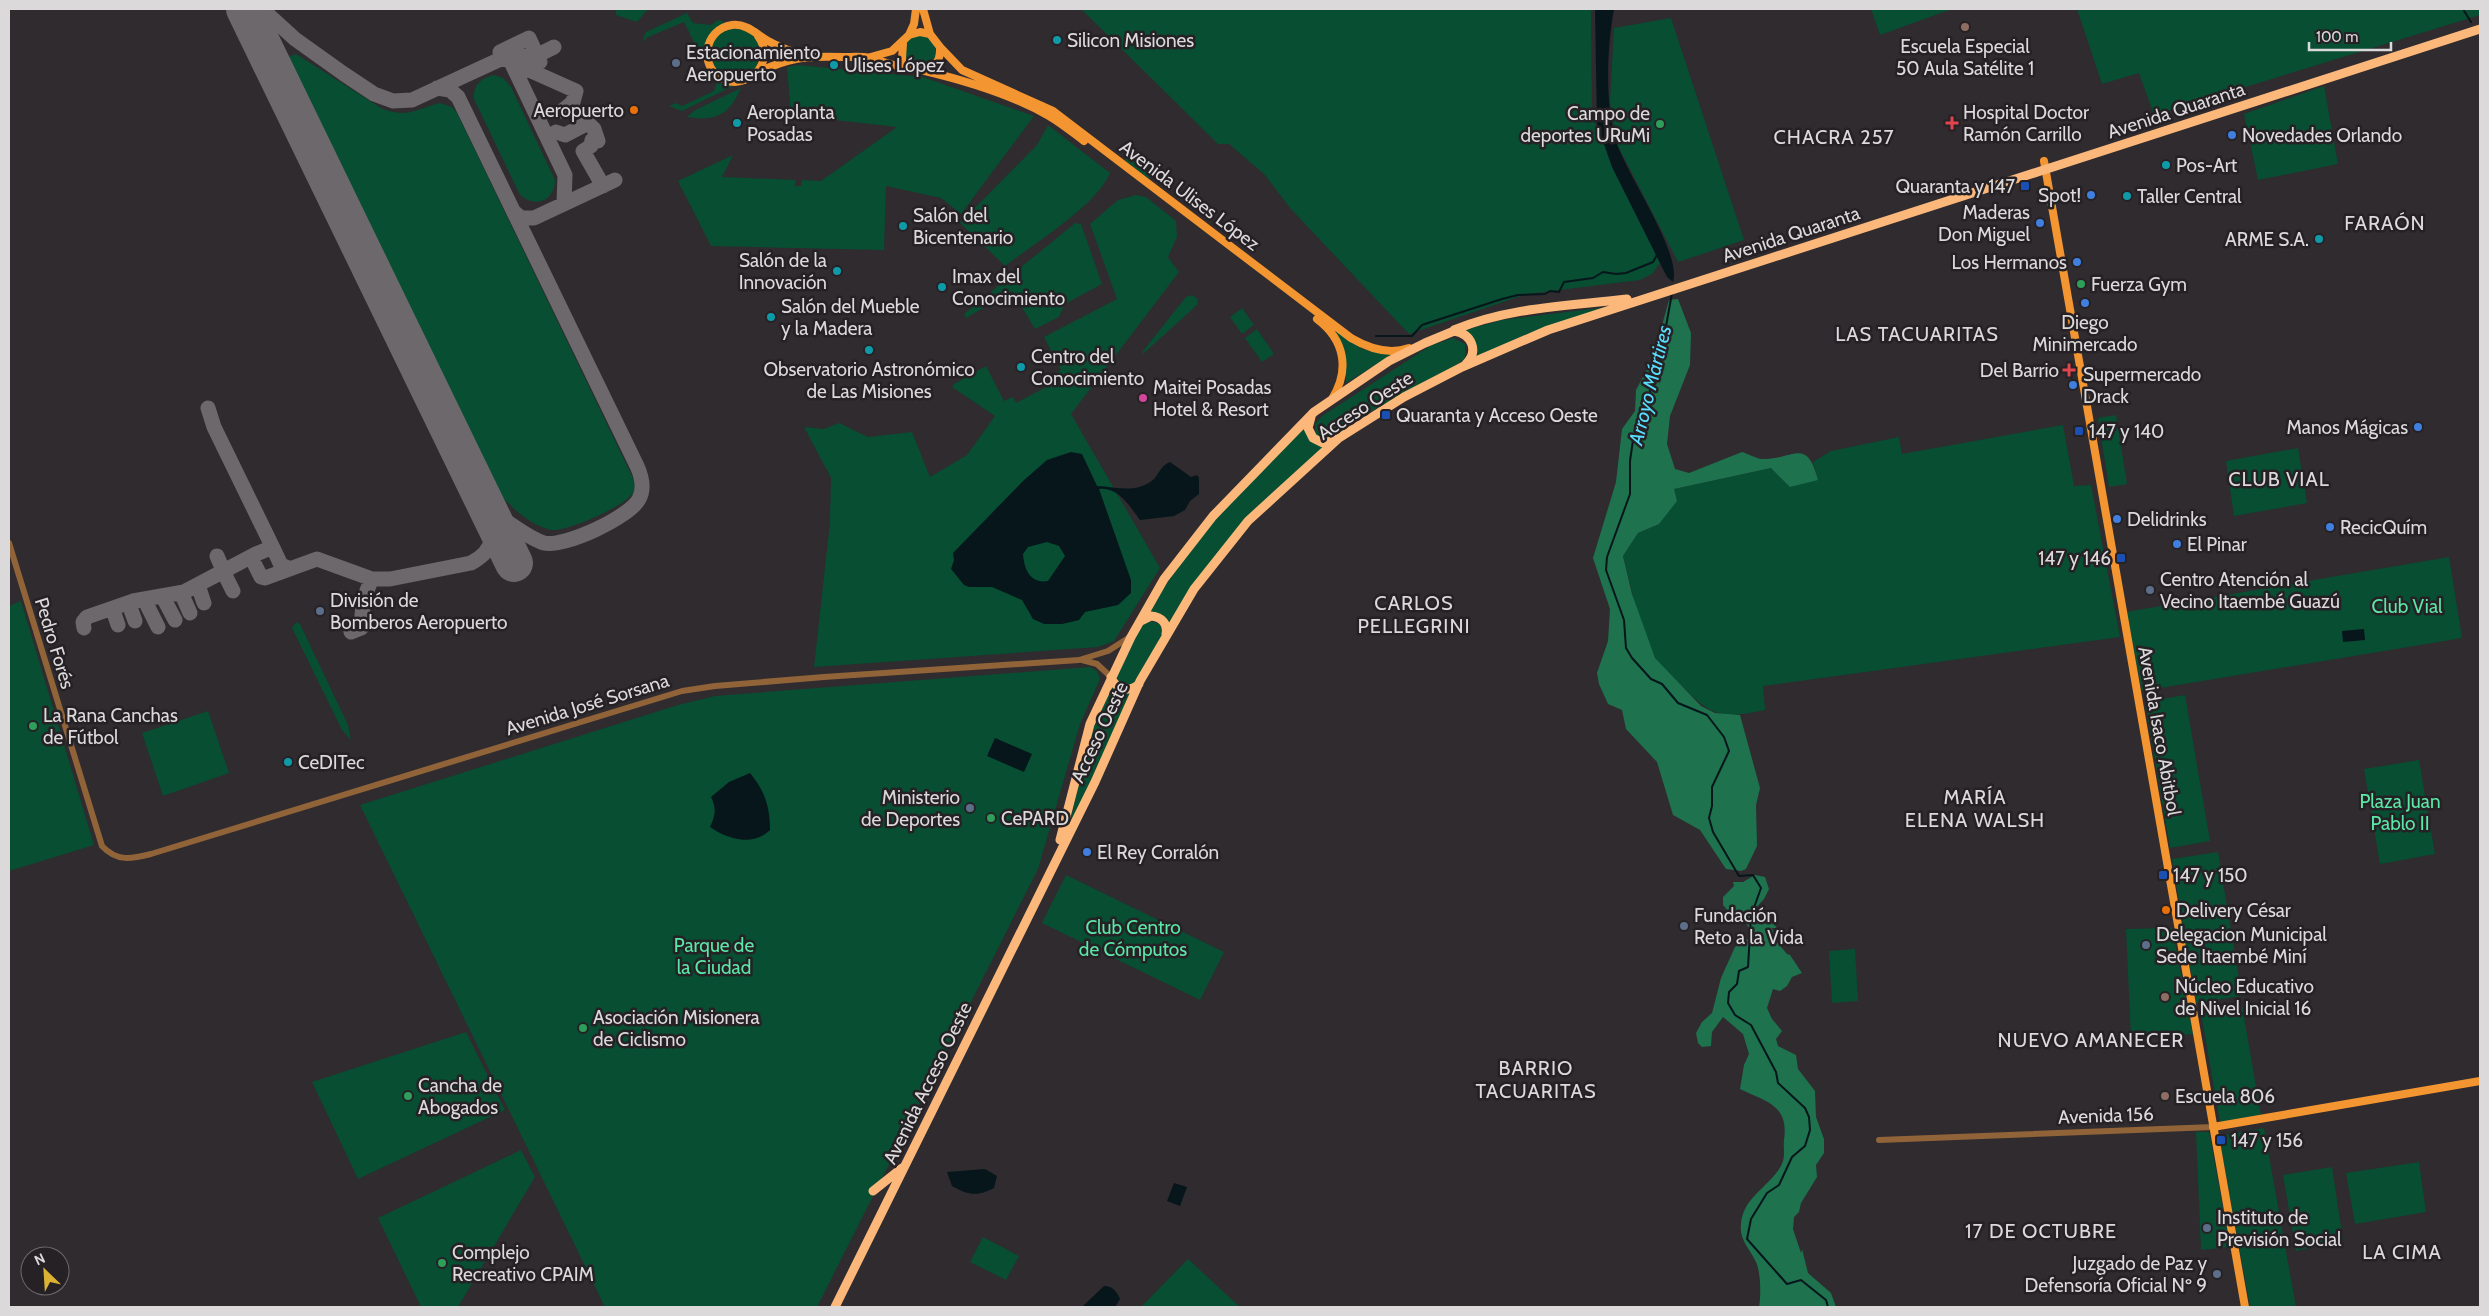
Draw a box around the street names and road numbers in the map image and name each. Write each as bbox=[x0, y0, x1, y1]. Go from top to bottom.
street label: Avenida Quaranta bbox=[2105, 77, 2248, 144]
street label: Avenida Ulises López bbox=[1115, 135, 1264, 256]
street label: Avenida Quaranta bbox=[1720, 201, 1863, 268]
street label: Acceso Oeste bbox=[1313, 366, 1417, 445]
street label: Pedro Forés bbox=[30, 595, 79, 692]
street label: Avenida Isaco Abitbol bbox=[2133, 645, 2186, 818]
street label: Avenida José Sorsana bbox=[503, 669, 672, 740]
street label: Acceso Oeste bbox=[1066, 678, 1133, 786]
street label: Avenida Acceso Oeste bbox=[878, 998, 977, 1168]
street label: Avenida 156 bbox=[2058, 1102, 2154, 1129]

